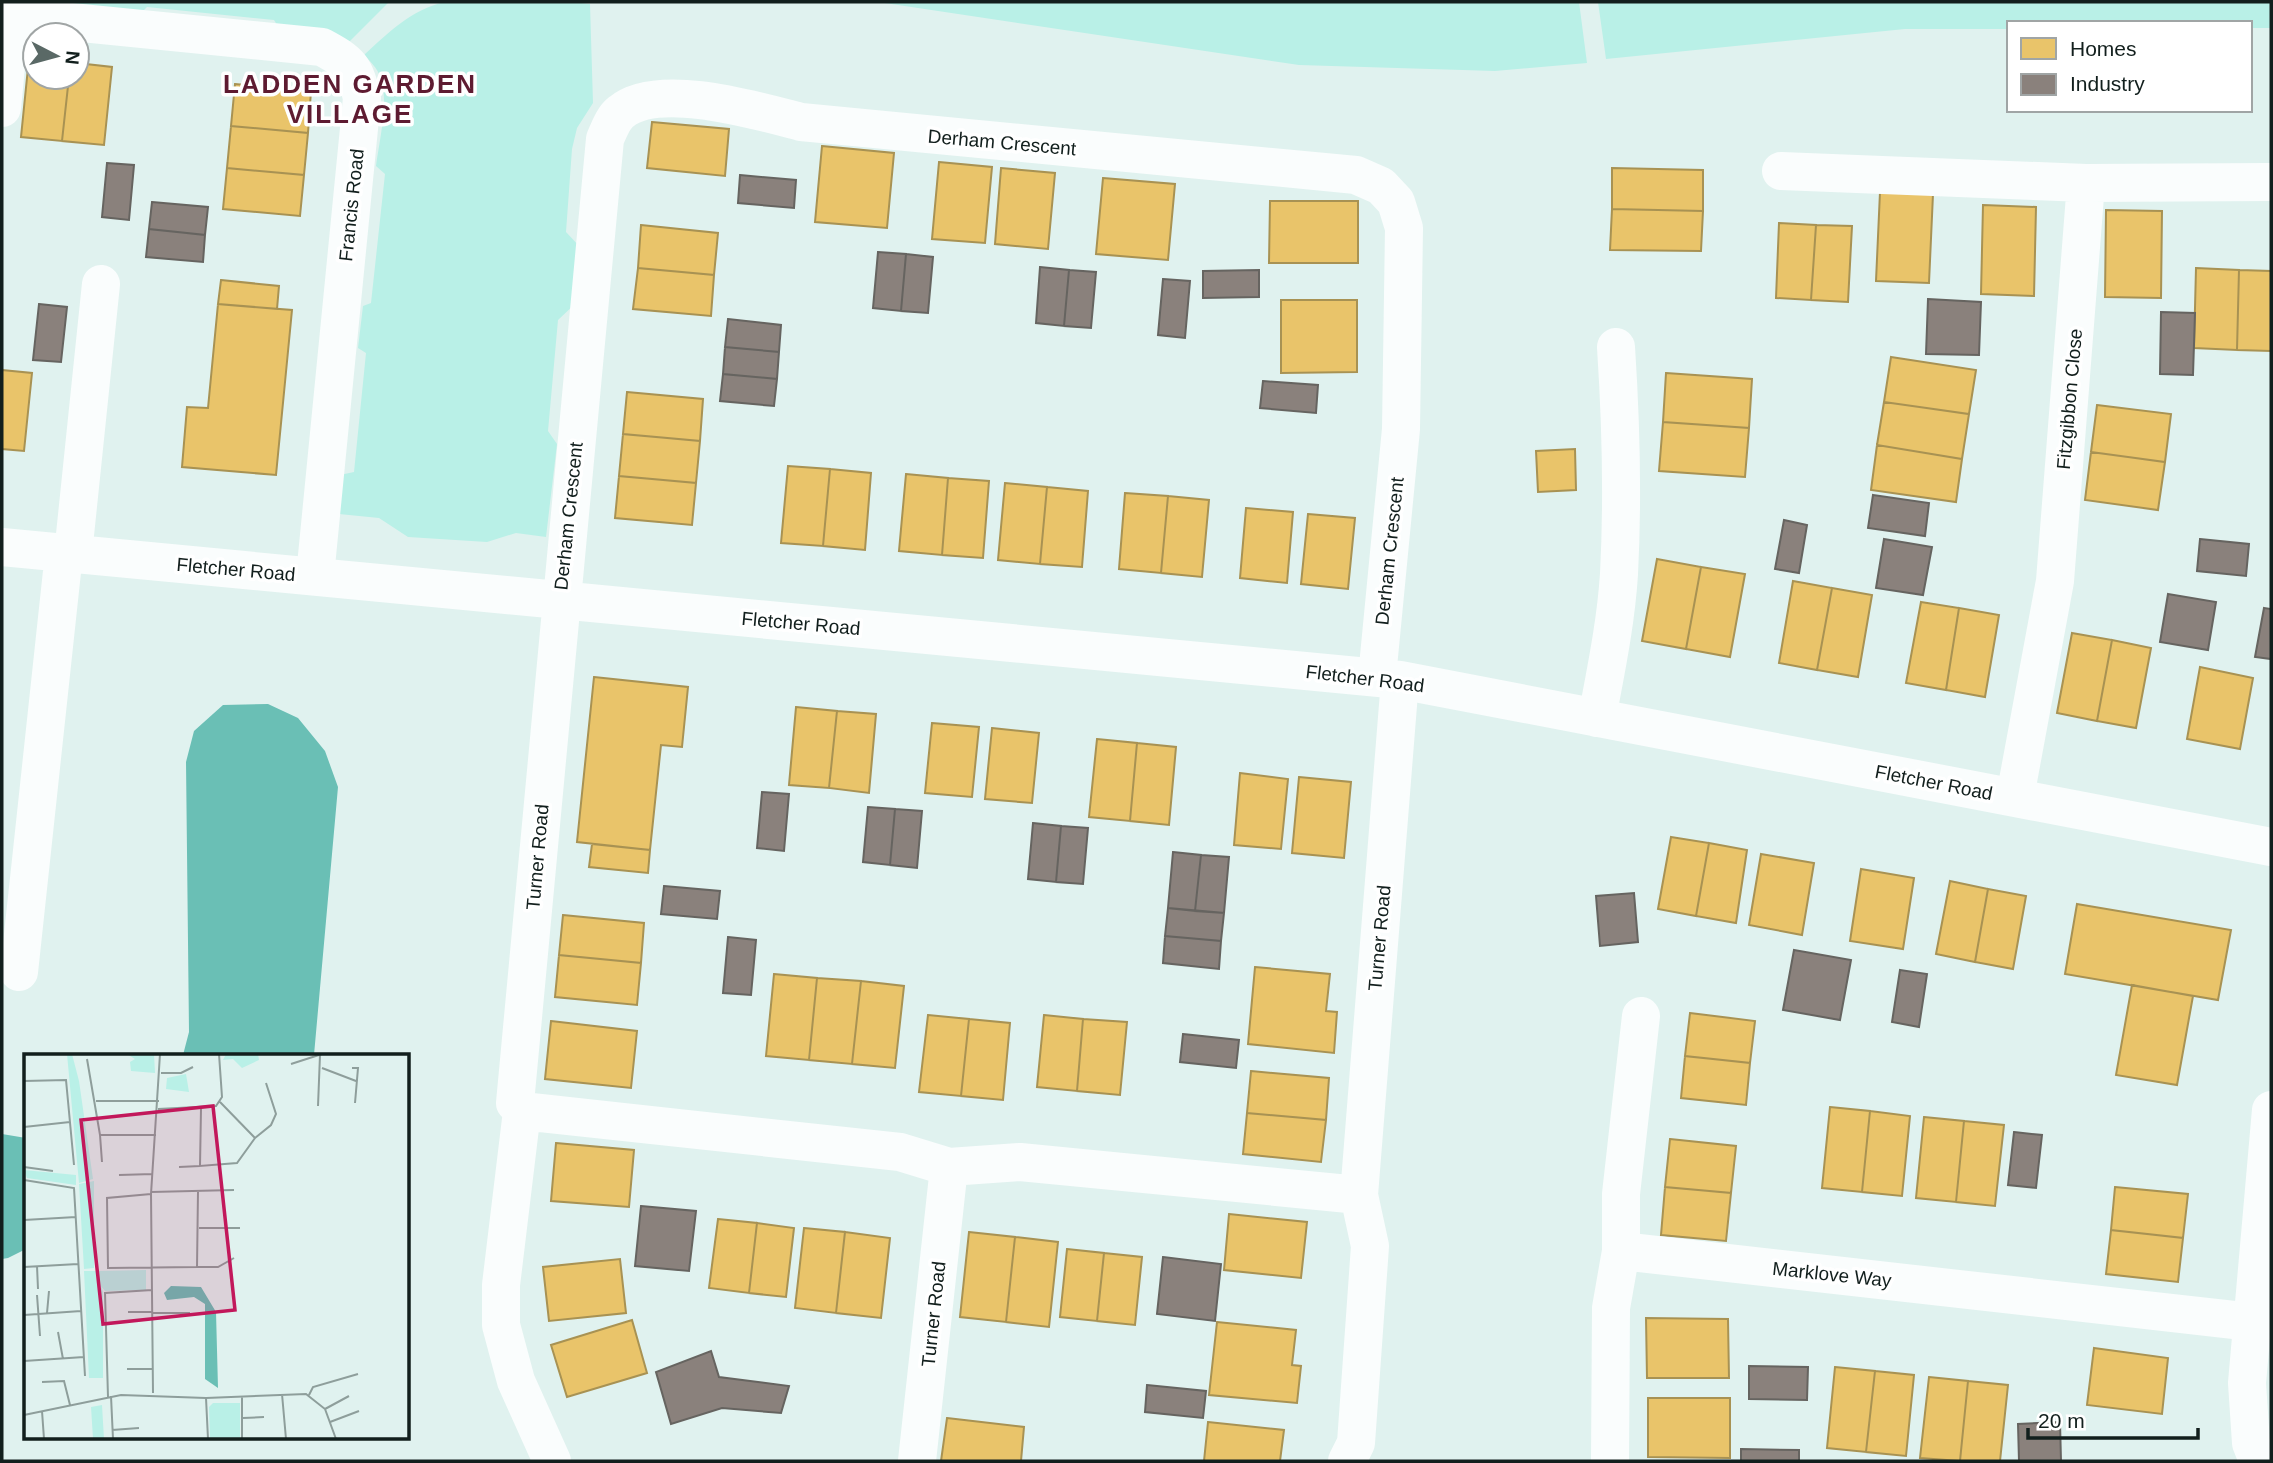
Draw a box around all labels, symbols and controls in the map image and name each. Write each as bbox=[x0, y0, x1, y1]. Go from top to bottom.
north arrow bbox=[21, 21, 91, 91]
legend bbox=[2007, 21, 2252, 112]
text: Homes bbox=[2070, 37, 2137, 60]
text: N bbox=[61, 50, 84, 66]
district label: LADDEN GARDEN VILLAGE bbox=[223, 69, 477, 129]
text: Industry bbox=[2070, 72, 2145, 95]
street label: Derham Crescent bbox=[927, 126, 1078, 160]
street label: Francis Road bbox=[335, 148, 368, 262]
street label: Fitzgibbon Close bbox=[2053, 328, 2086, 470]
street label: Derham Crescent bbox=[550, 440, 587, 591]
street label: Derham Crescent bbox=[1371, 475, 1408, 626]
street label: Fletcher Road bbox=[176, 554, 296, 585]
street label: Fletcher Road bbox=[741, 608, 861, 639]
street label: Fletcher Road bbox=[1304, 661, 1425, 696]
street label: Fletcher Road bbox=[1873, 761, 1994, 804]
street label: Turner Road bbox=[522, 803, 553, 911]
street label: Turner Road bbox=[1364, 884, 1395, 992]
inset map bbox=[24, 1054, 410, 1438]
street label: Marklove Way bbox=[1771, 1258, 1893, 1291]
street label: Turner Road bbox=[918, 1260, 949, 1368]
scale bar bbox=[2028, 1396, 2198, 1440]
text: 20 m bbox=[2038, 1409, 2085, 1432]

